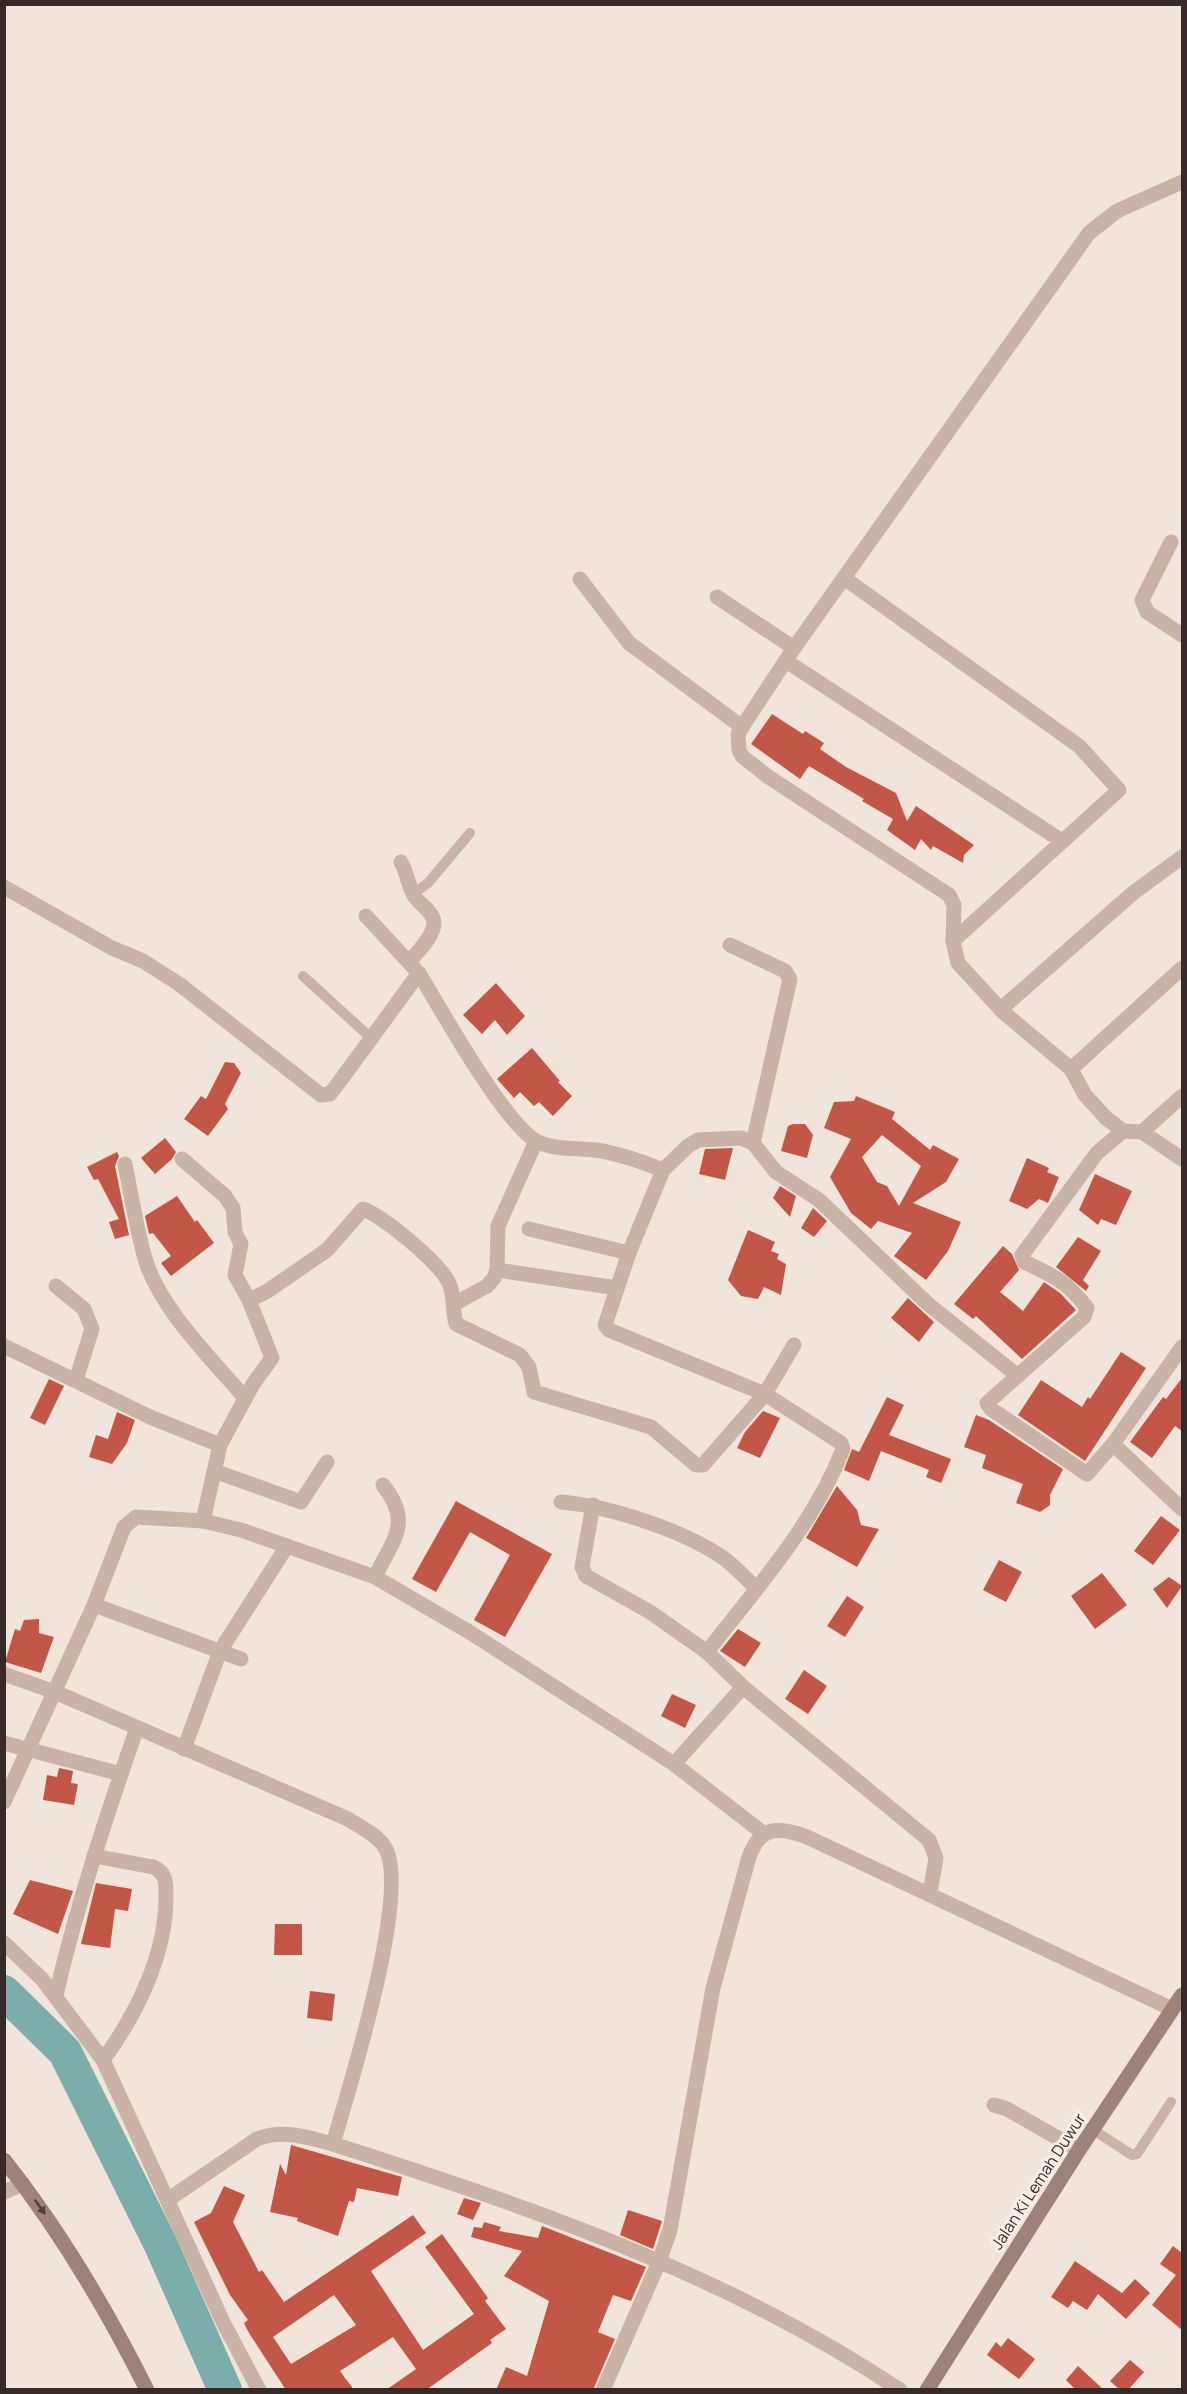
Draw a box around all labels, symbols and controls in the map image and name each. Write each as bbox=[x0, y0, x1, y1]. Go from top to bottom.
street label: Jalan Ki Lemah Duwur bbox=[986, 2108, 1090, 2253]
one-way arrow bbox=[34, 2198, 46, 2214]

